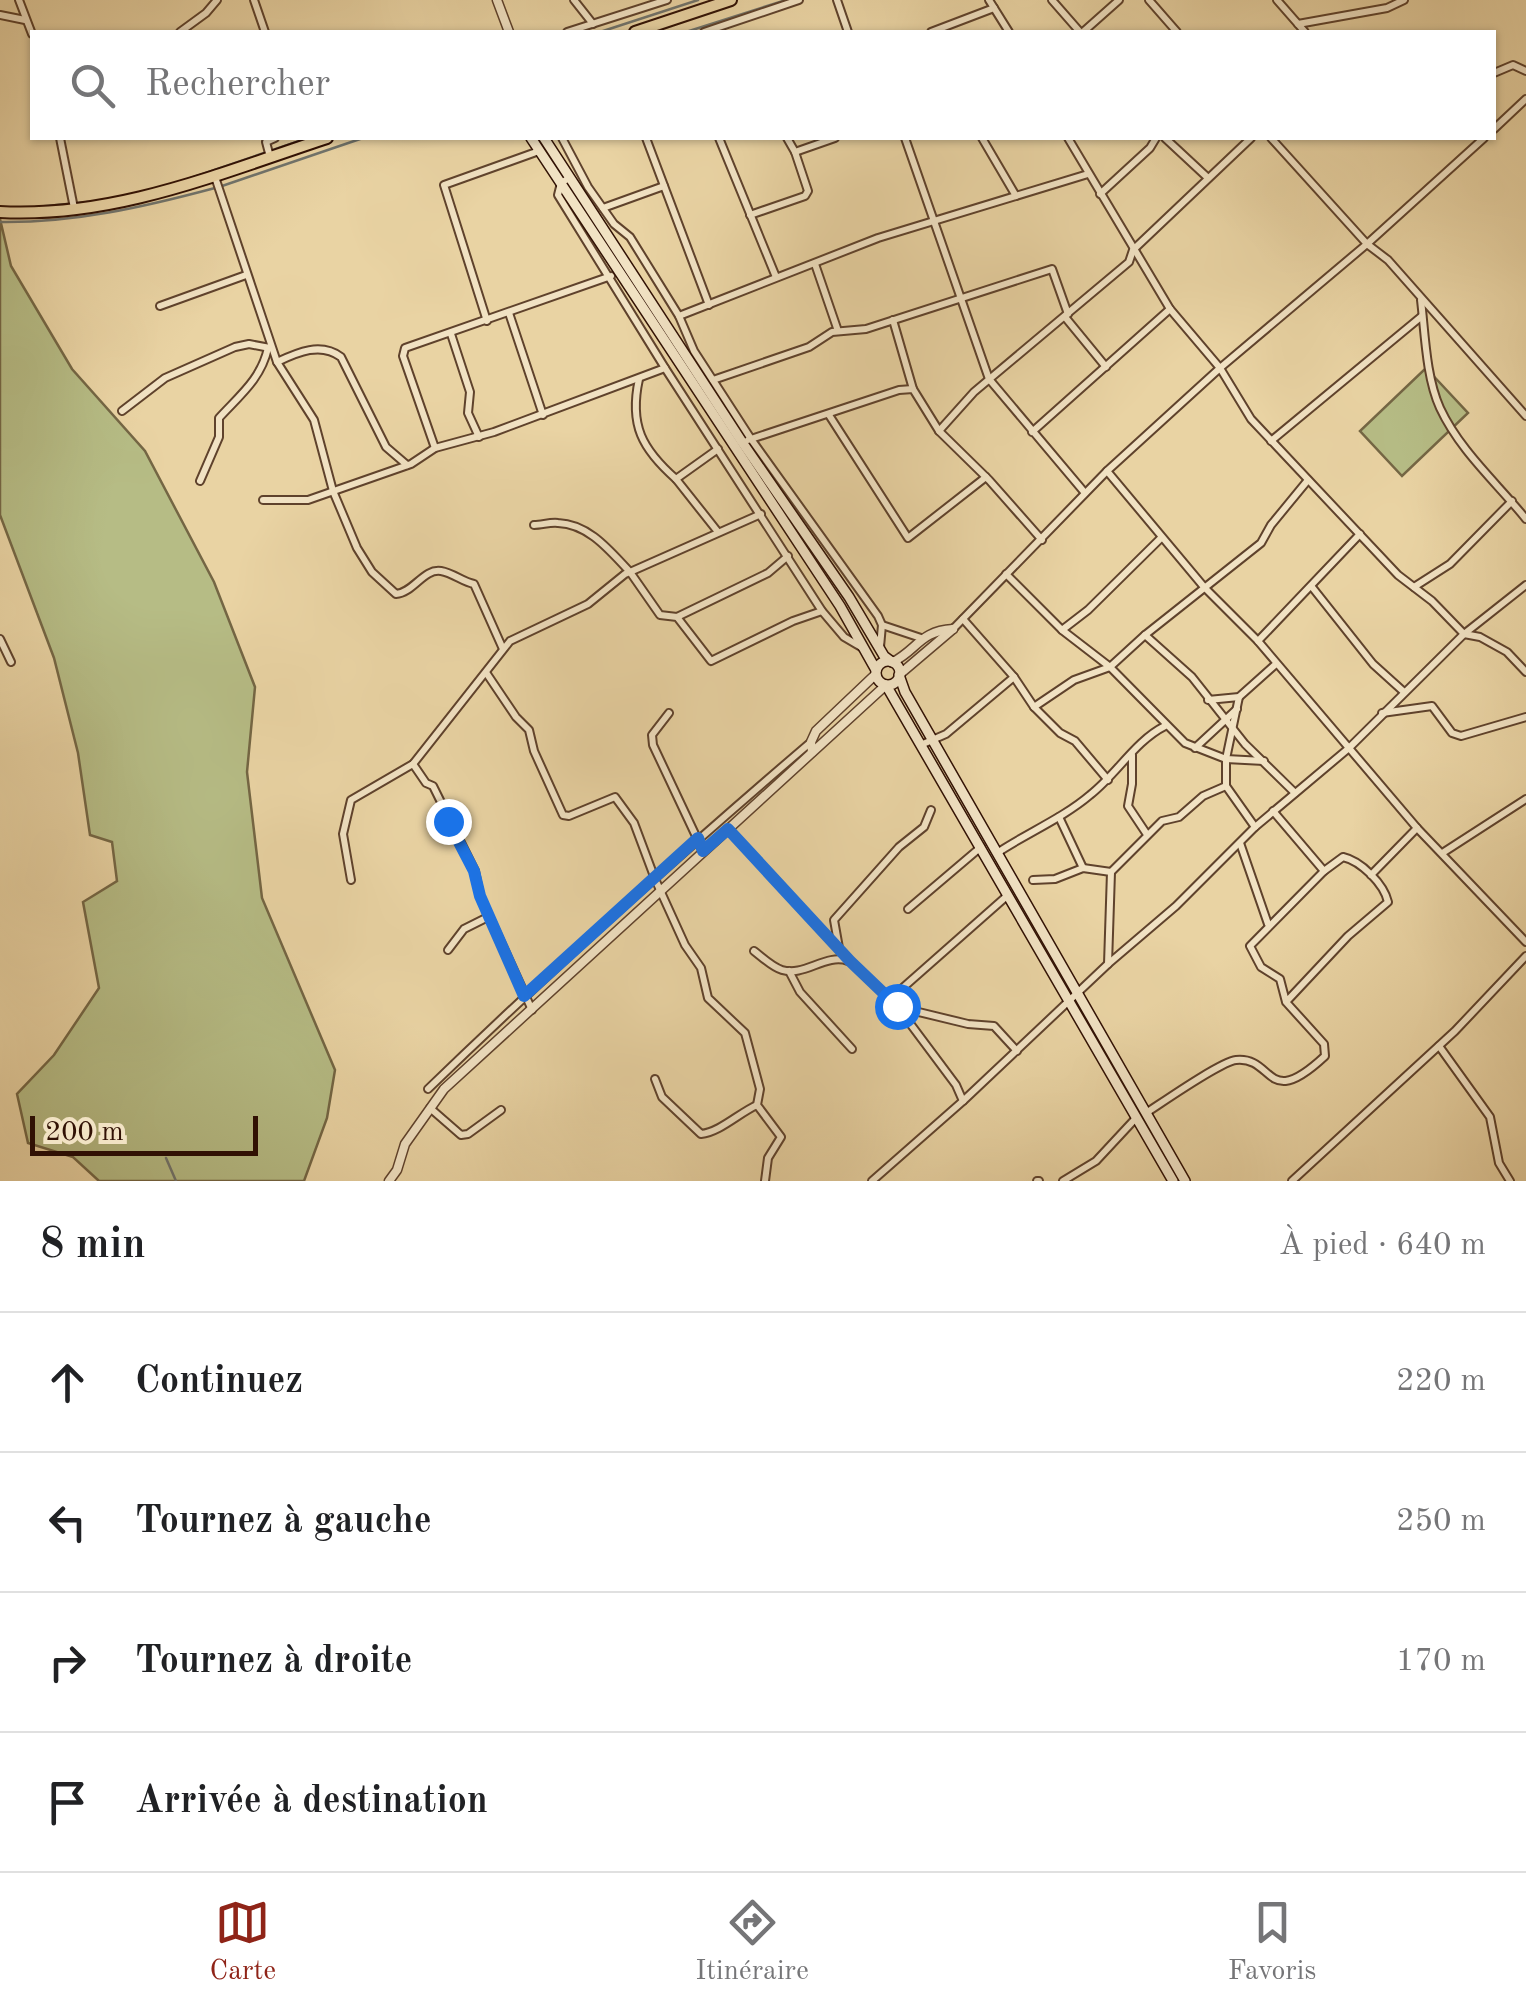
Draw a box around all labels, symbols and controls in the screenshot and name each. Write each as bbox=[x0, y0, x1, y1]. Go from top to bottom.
search box bbox=[30, 30, 1496, 140]
icon: search bbox=[65, 58, 120, 113]
text: Rechercher bbox=[145, 66, 330, 104]
route end bbox=[426, 799, 472, 845]
route start bbox=[875, 984, 921, 1030]
scale bar bbox=[30, 1111, 258, 1156]
text: 200 m bbox=[45, 1119, 124, 1147]
text: 8 min bbox=[40, 1225, 146, 1267]
text: À pied · 640 m bbox=[1279, 1230, 1486, 1262]
icon: ahead bbox=[40, 1355, 95, 1410]
text: Continuez bbox=[135, 1363, 303, 1401]
text: 220 m bbox=[1396, 1366, 1486, 1398]
icon: left bbox=[40, 1495, 95, 1550]
text: Tournez à gauche bbox=[135, 1503, 432, 1541]
text: 250 m bbox=[1396, 1506, 1486, 1538]
icon: right bbox=[40, 1635, 95, 1690]
text: Tournez à droite bbox=[135, 1643, 413, 1681]
text: 170 m bbox=[1396, 1646, 1486, 1678]
icon: arrive bbox=[40, 1775, 95, 1830]
text: Arrivée à destination bbox=[135, 1783, 488, 1821]
tab: Carte bbox=[209, 1895, 276, 1990]
tab: Itinéraire bbox=[695, 1895, 809, 1990]
tab: Favoris bbox=[1228, 1895, 1317, 1990]

